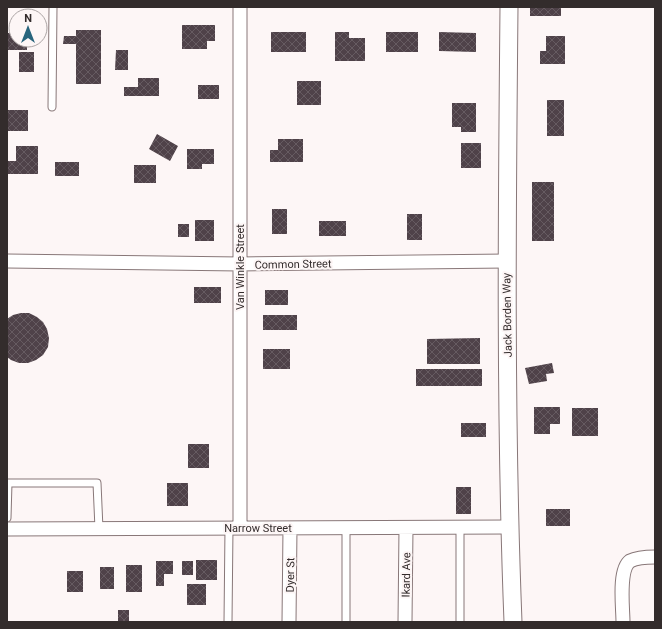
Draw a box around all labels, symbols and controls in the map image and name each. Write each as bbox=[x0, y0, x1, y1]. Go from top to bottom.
north arrow bbox=[8, 8, 48, 48]
text: N bbox=[24, 12, 32, 25]
street label: Van Winkle Street bbox=[234, 224, 247, 310]
street label: Common Street bbox=[254, 257, 332, 272]
street label: Jack Borden Way bbox=[500, 272, 515, 357]
street label: Narrow Street bbox=[224, 522, 292, 535]
street label: Ikard Ave bbox=[400, 552, 413, 598]
street label: Dyer St bbox=[284, 557, 297, 593]

